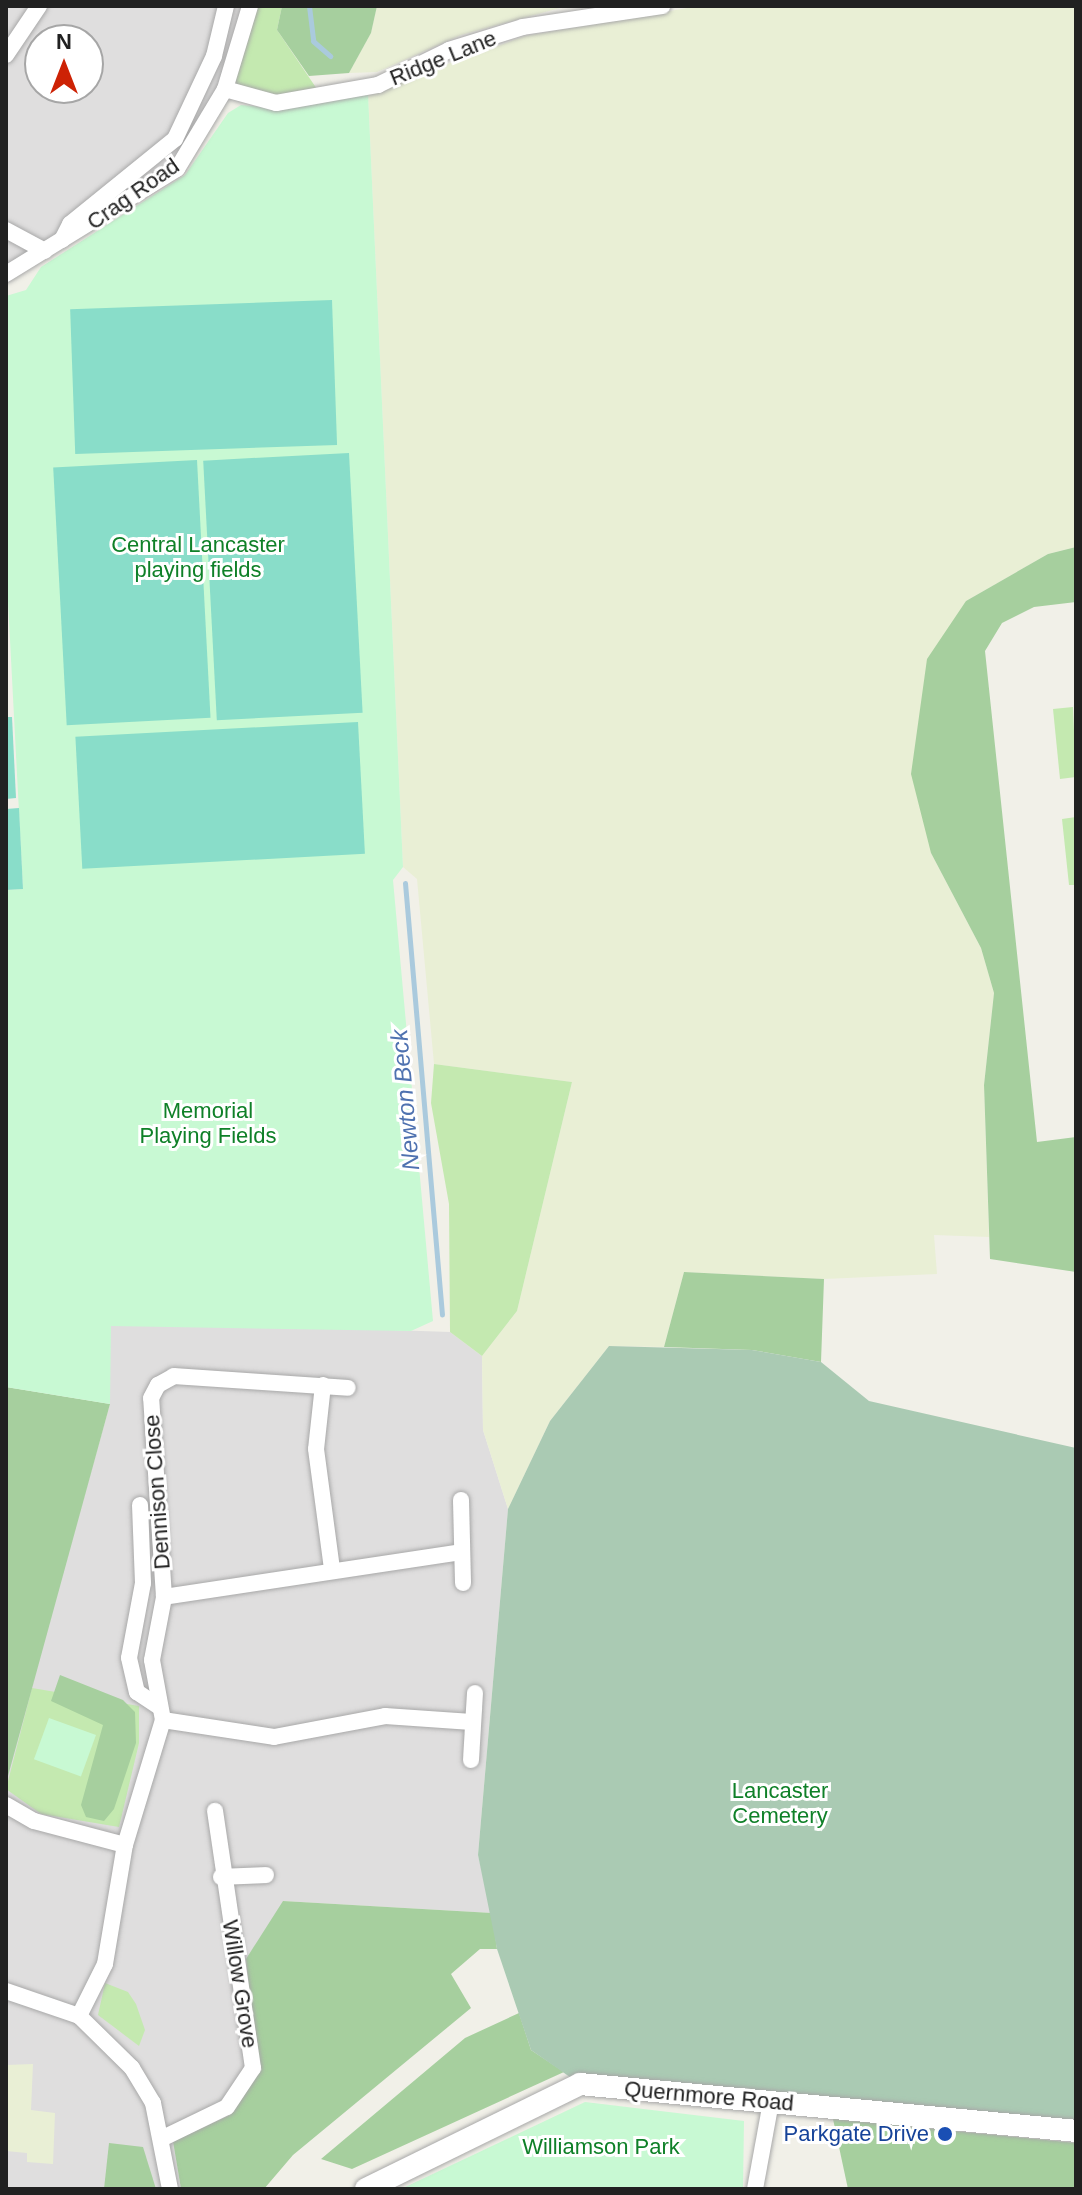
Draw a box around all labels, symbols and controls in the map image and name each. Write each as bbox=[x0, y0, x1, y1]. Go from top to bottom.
north arrow bbox=[24, 24, 104, 104]
street label: Ridge Lane bbox=[386, 25, 500, 91]
text: N bbox=[56, 29, 72, 54]
street label: Crag Road bbox=[82, 153, 184, 235]
park label: Central Lancaster playing fields bbox=[111, 531, 285, 582]
water label: Newton Beck bbox=[384, 1028, 426, 1172]
park label: Memorial Playing Fields bbox=[140, 1097, 276, 1148]
street label: Dennison Close bbox=[138, 1414, 176, 1570]
park label: Lancaster Cemetery bbox=[732, 1777, 828, 1828]
street label: Willow Grove bbox=[217, 1918, 263, 2050]
street label: Quernmore Road bbox=[623, 2075, 795, 2117]
place label: Parkgate Drive bbox=[783, 2121, 929, 2147]
marker: Parkgate Drive bbox=[936, 2125, 954, 2143]
park label: Williamson Park bbox=[522, 2134, 680, 2160]

